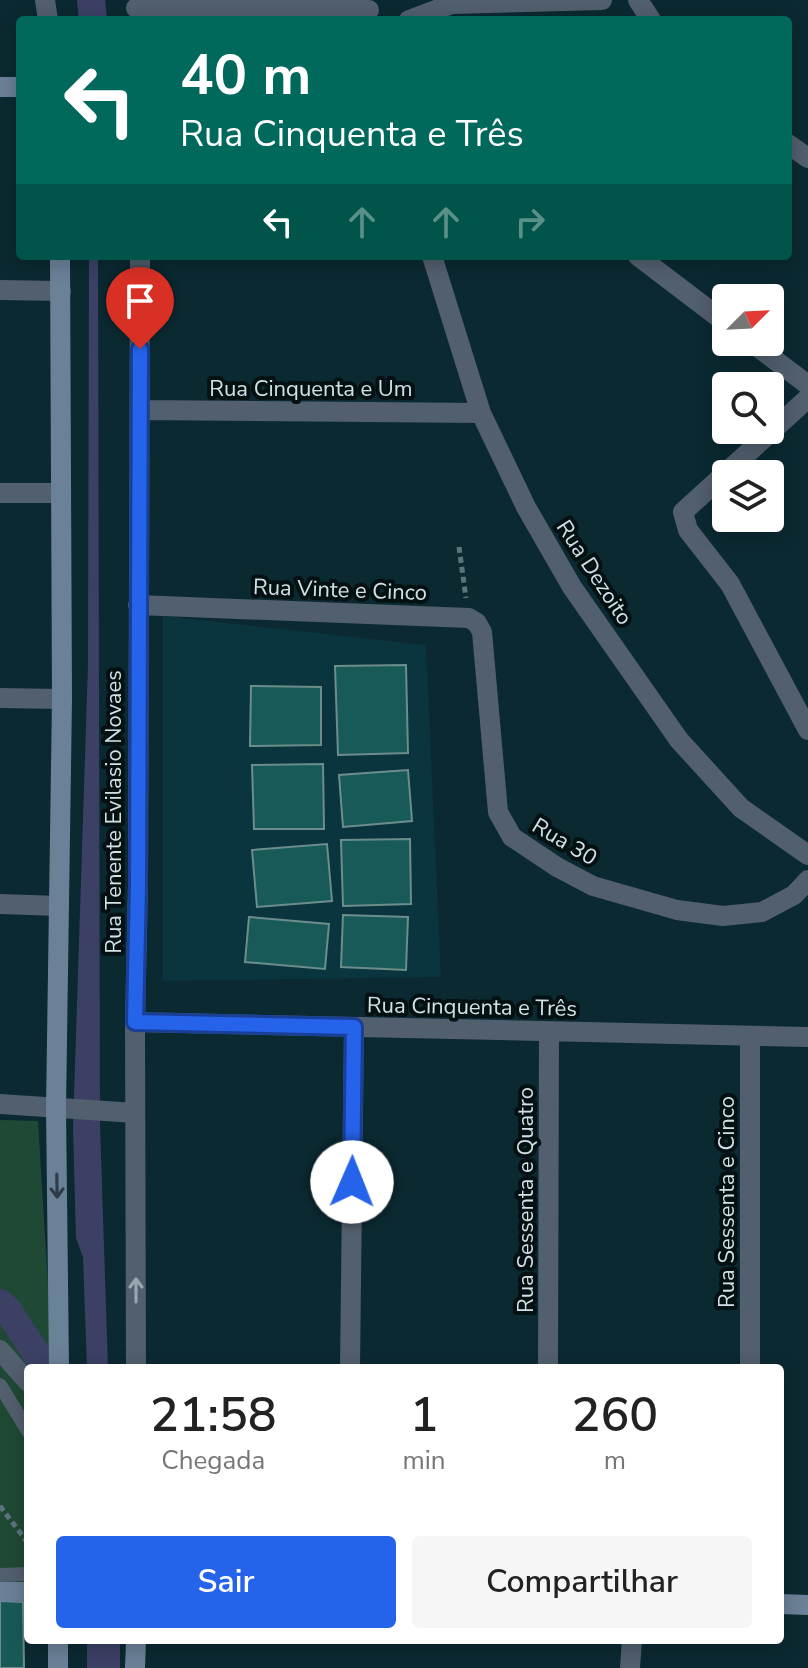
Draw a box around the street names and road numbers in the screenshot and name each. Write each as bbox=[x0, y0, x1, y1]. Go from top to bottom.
street label: Rua Cinquenta e Um bbox=[209, 374, 413, 404]
street label: Rua Dezoito bbox=[549, 514, 639, 631]
street label: Rua Vinte e Cinco bbox=[252, 572, 427, 608]
street label: Rua Tenente Evilasio Novaes bbox=[99, 670, 129, 954]
street label: Rua 30 bbox=[526, 811, 603, 873]
street label: Rua Cinquenta e Três bbox=[367, 990, 577, 1024]
street label: Rua Sessenta e Quatro bbox=[511, 1087, 541, 1313]
street label: Rua Sessenta e Cinco bbox=[712, 1096, 742, 1308]

